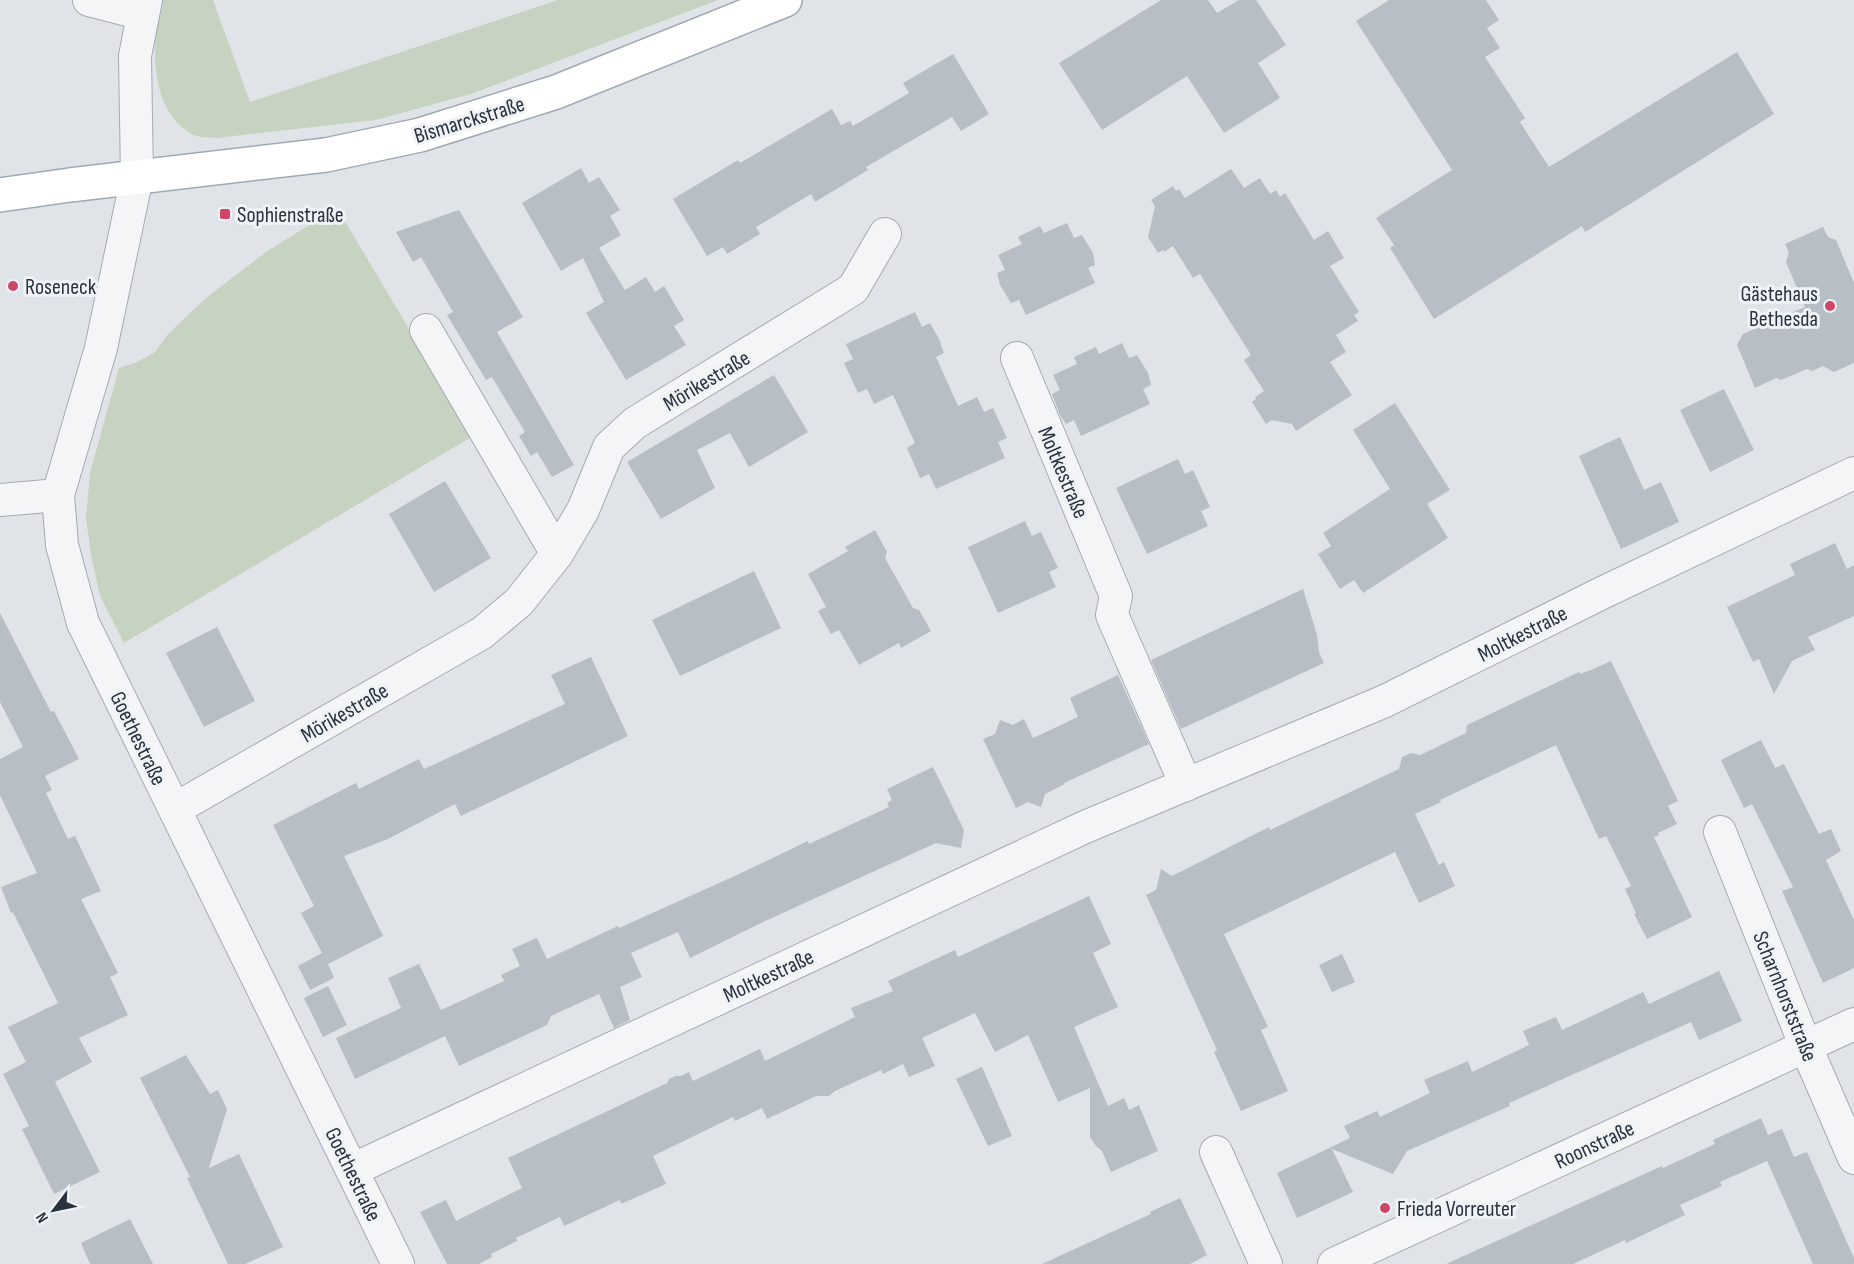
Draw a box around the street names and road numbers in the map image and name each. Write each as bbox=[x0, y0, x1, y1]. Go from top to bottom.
street label: Bismarckstraße bbox=[411, 91, 528, 150]
street label: Mörikestraße bbox=[658, 345, 755, 418]
street label: Moltkestraße bbox=[1031, 423, 1094, 523]
street label: Moltkestraße bbox=[1473, 600, 1572, 668]
street label: Mörikestraße bbox=[296, 677, 393, 749]
street label: Goethestraße bbox=[103, 687, 172, 790]
street label: Scharnhorststraße bbox=[1746, 928, 1823, 1066]
street label: Moltkestraße bbox=[719, 944, 818, 1009]
street label: Roonstraße bbox=[1551, 1115, 1639, 1175]
street label: Goethestraße bbox=[318, 1123, 387, 1226]

